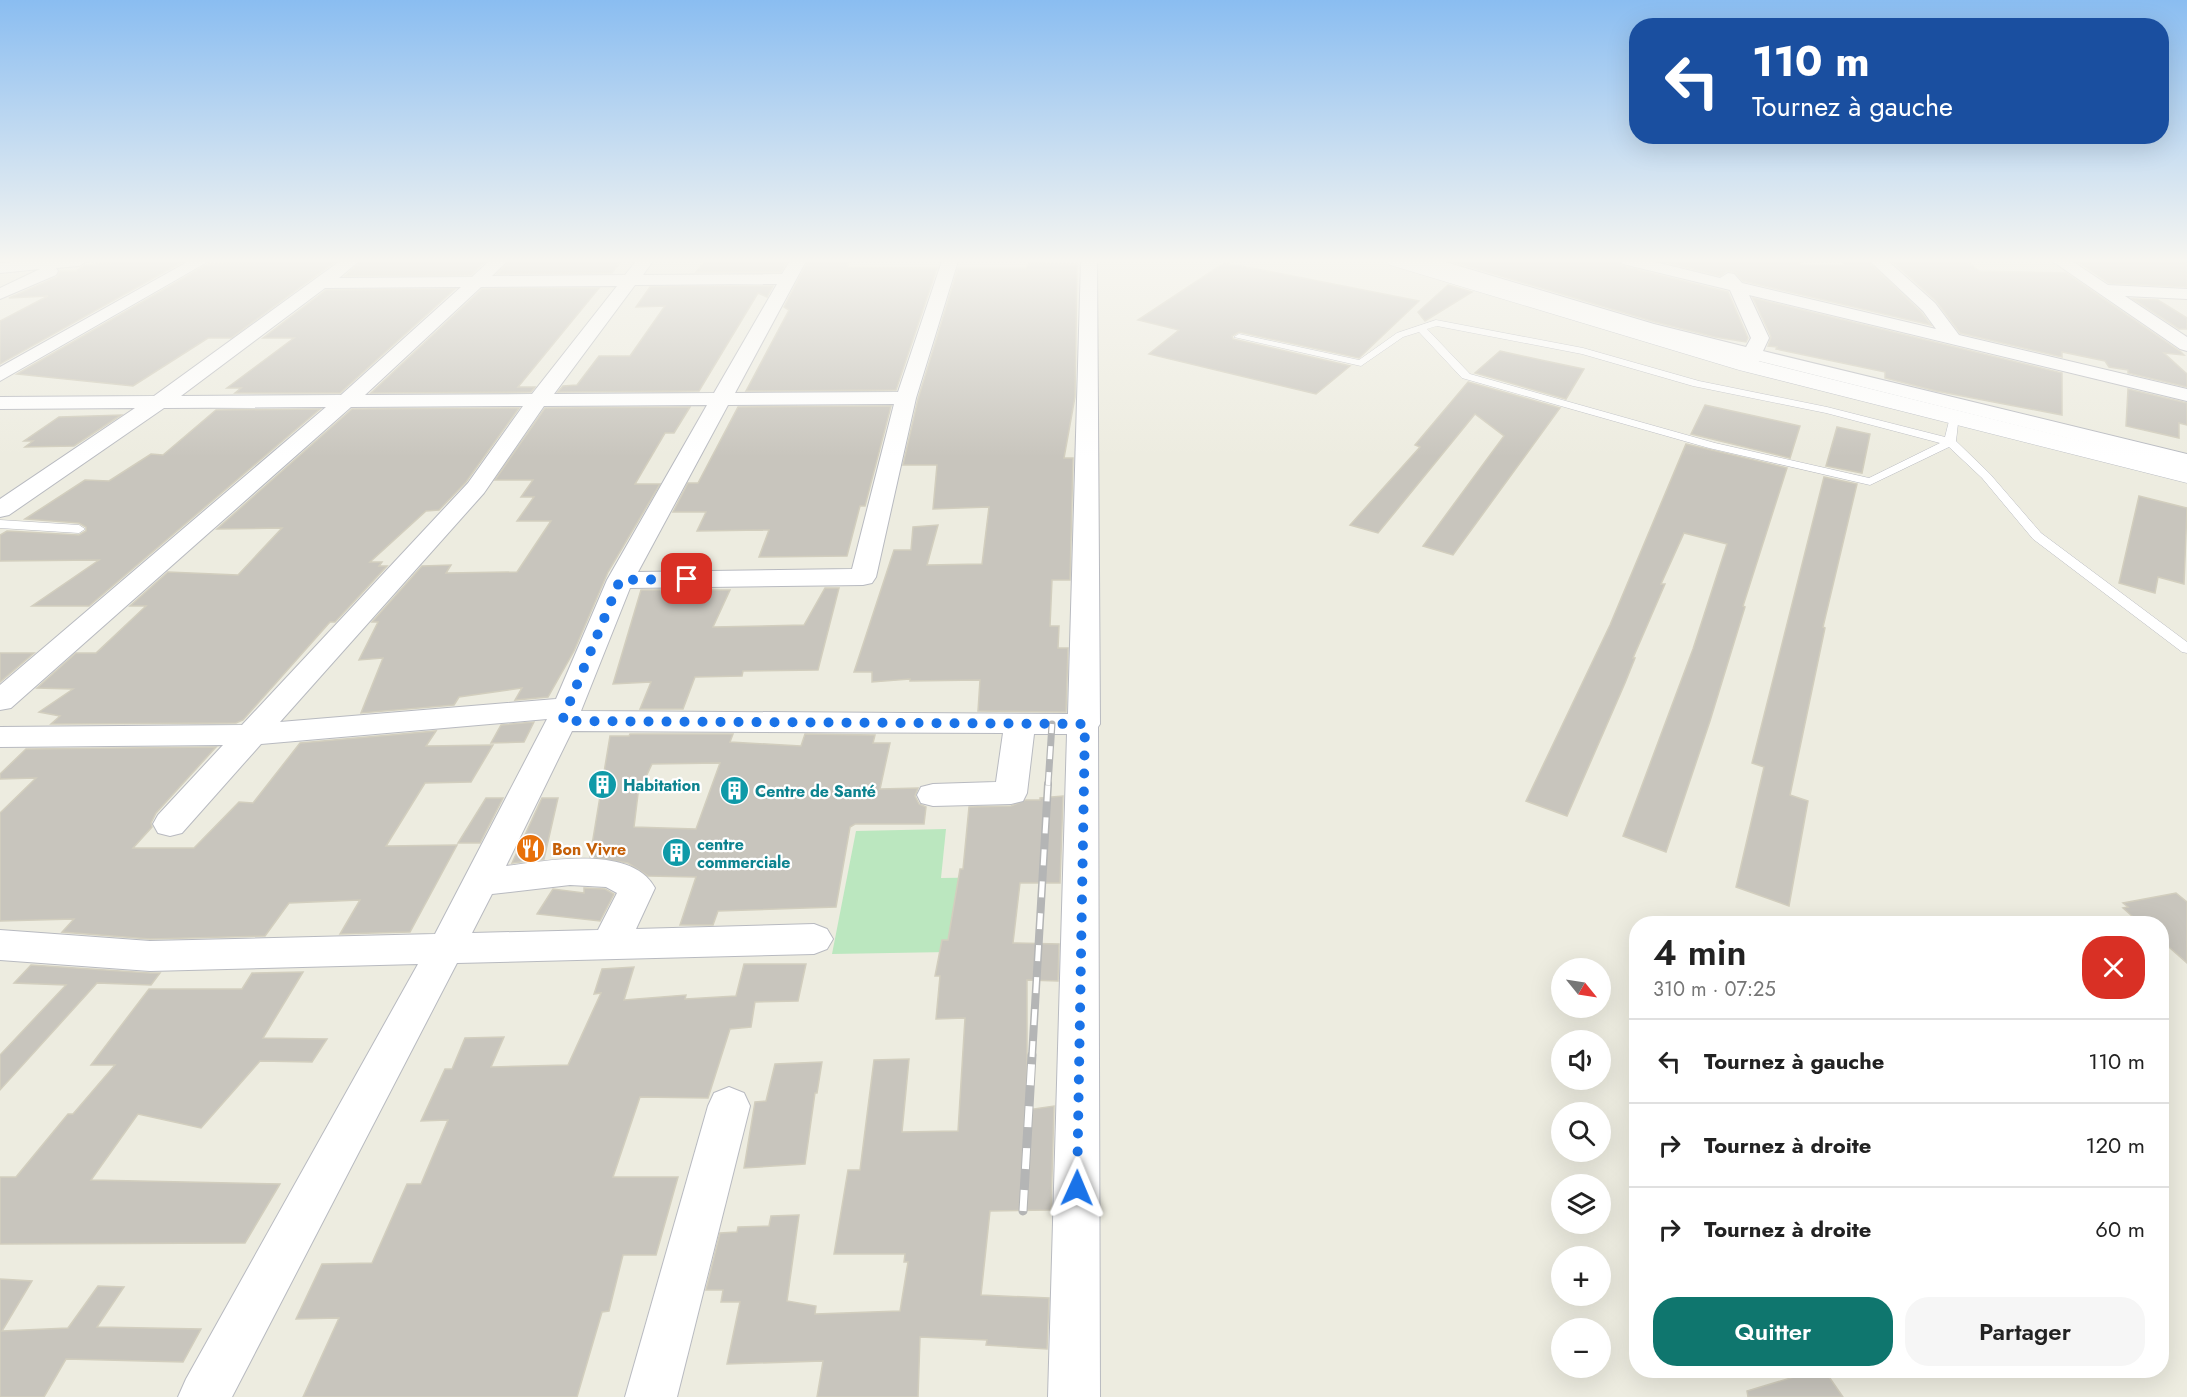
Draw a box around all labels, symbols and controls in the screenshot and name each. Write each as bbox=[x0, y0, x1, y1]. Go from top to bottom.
text: 110 m bbox=[1752, 31, 1870, 92]
icon: left bbox=[1653, 42, 1731, 120]
text: Tournez à gauche bbox=[1752, 87, 1953, 126]
pin bbox=[661, 553, 712, 604]
icon: arrive bbox=[670, 562, 703, 595]
building icon: Habitation bbox=[586, 769, 618, 801]
place label: Habitation bbox=[623, 774, 700, 797]
building icon: Centre de Santé bbox=[718, 775, 750, 807]
place label: Centre de Santé bbox=[755, 780, 876, 803]
restaurant icon: Bon Vivre bbox=[515, 833, 547, 865]
place label: centre commerciale bbox=[697, 833, 791, 874]
building icon: centre commerciale bbox=[660, 837, 692, 869]
place label: Bon Vivre bbox=[552, 838, 626, 861]
text: 4 min bbox=[1653, 926, 1747, 978]
button: close bbox=[2082, 936, 2145, 999]
north arrow bbox=[1551, 958, 1611, 1018]
map controls bbox=[1551, 958, 1611, 1378]
text: 310 m · 07:25 bbox=[1653, 975, 1776, 1004]
button: sound bbox=[1551, 1030, 1611, 1090]
icon: left bbox=[1653, 1045, 1686, 1078]
text: Tournez à gauche bbox=[1704, 1045, 1884, 1077]
text: 110 m bbox=[2088, 1045, 2145, 1077]
button: search bbox=[1551, 1102, 1611, 1162]
icon: right bbox=[1653, 1129, 1686, 1162]
text: Tournez à droite bbox=[1704, 1129, 1871, 1161]
text: 120 m bbox=[2086, 1129, 2145, 1161]
position arrow bbox=[1045, 1156, 1109, 1220]
button: layers bbox=[1551, 1174, 1611, 1234]
icon: right bbox=[1653, 1213, 1686, 1246]
text: Tournez à droite bbox=[1704, 1213, 1871, 1245]
text: 60 m bbox=[2095, 1213, 2145, 1245]
button: + bbox=[1551, 1246, 1611, 1306]
button: Quitter bbox=[1653, 1297, 1893, 1366]
button: Partager bbox=[1905, 1297, 2145, 1366]
button: − bbox=[1551, 1318, 1611, 1378]

